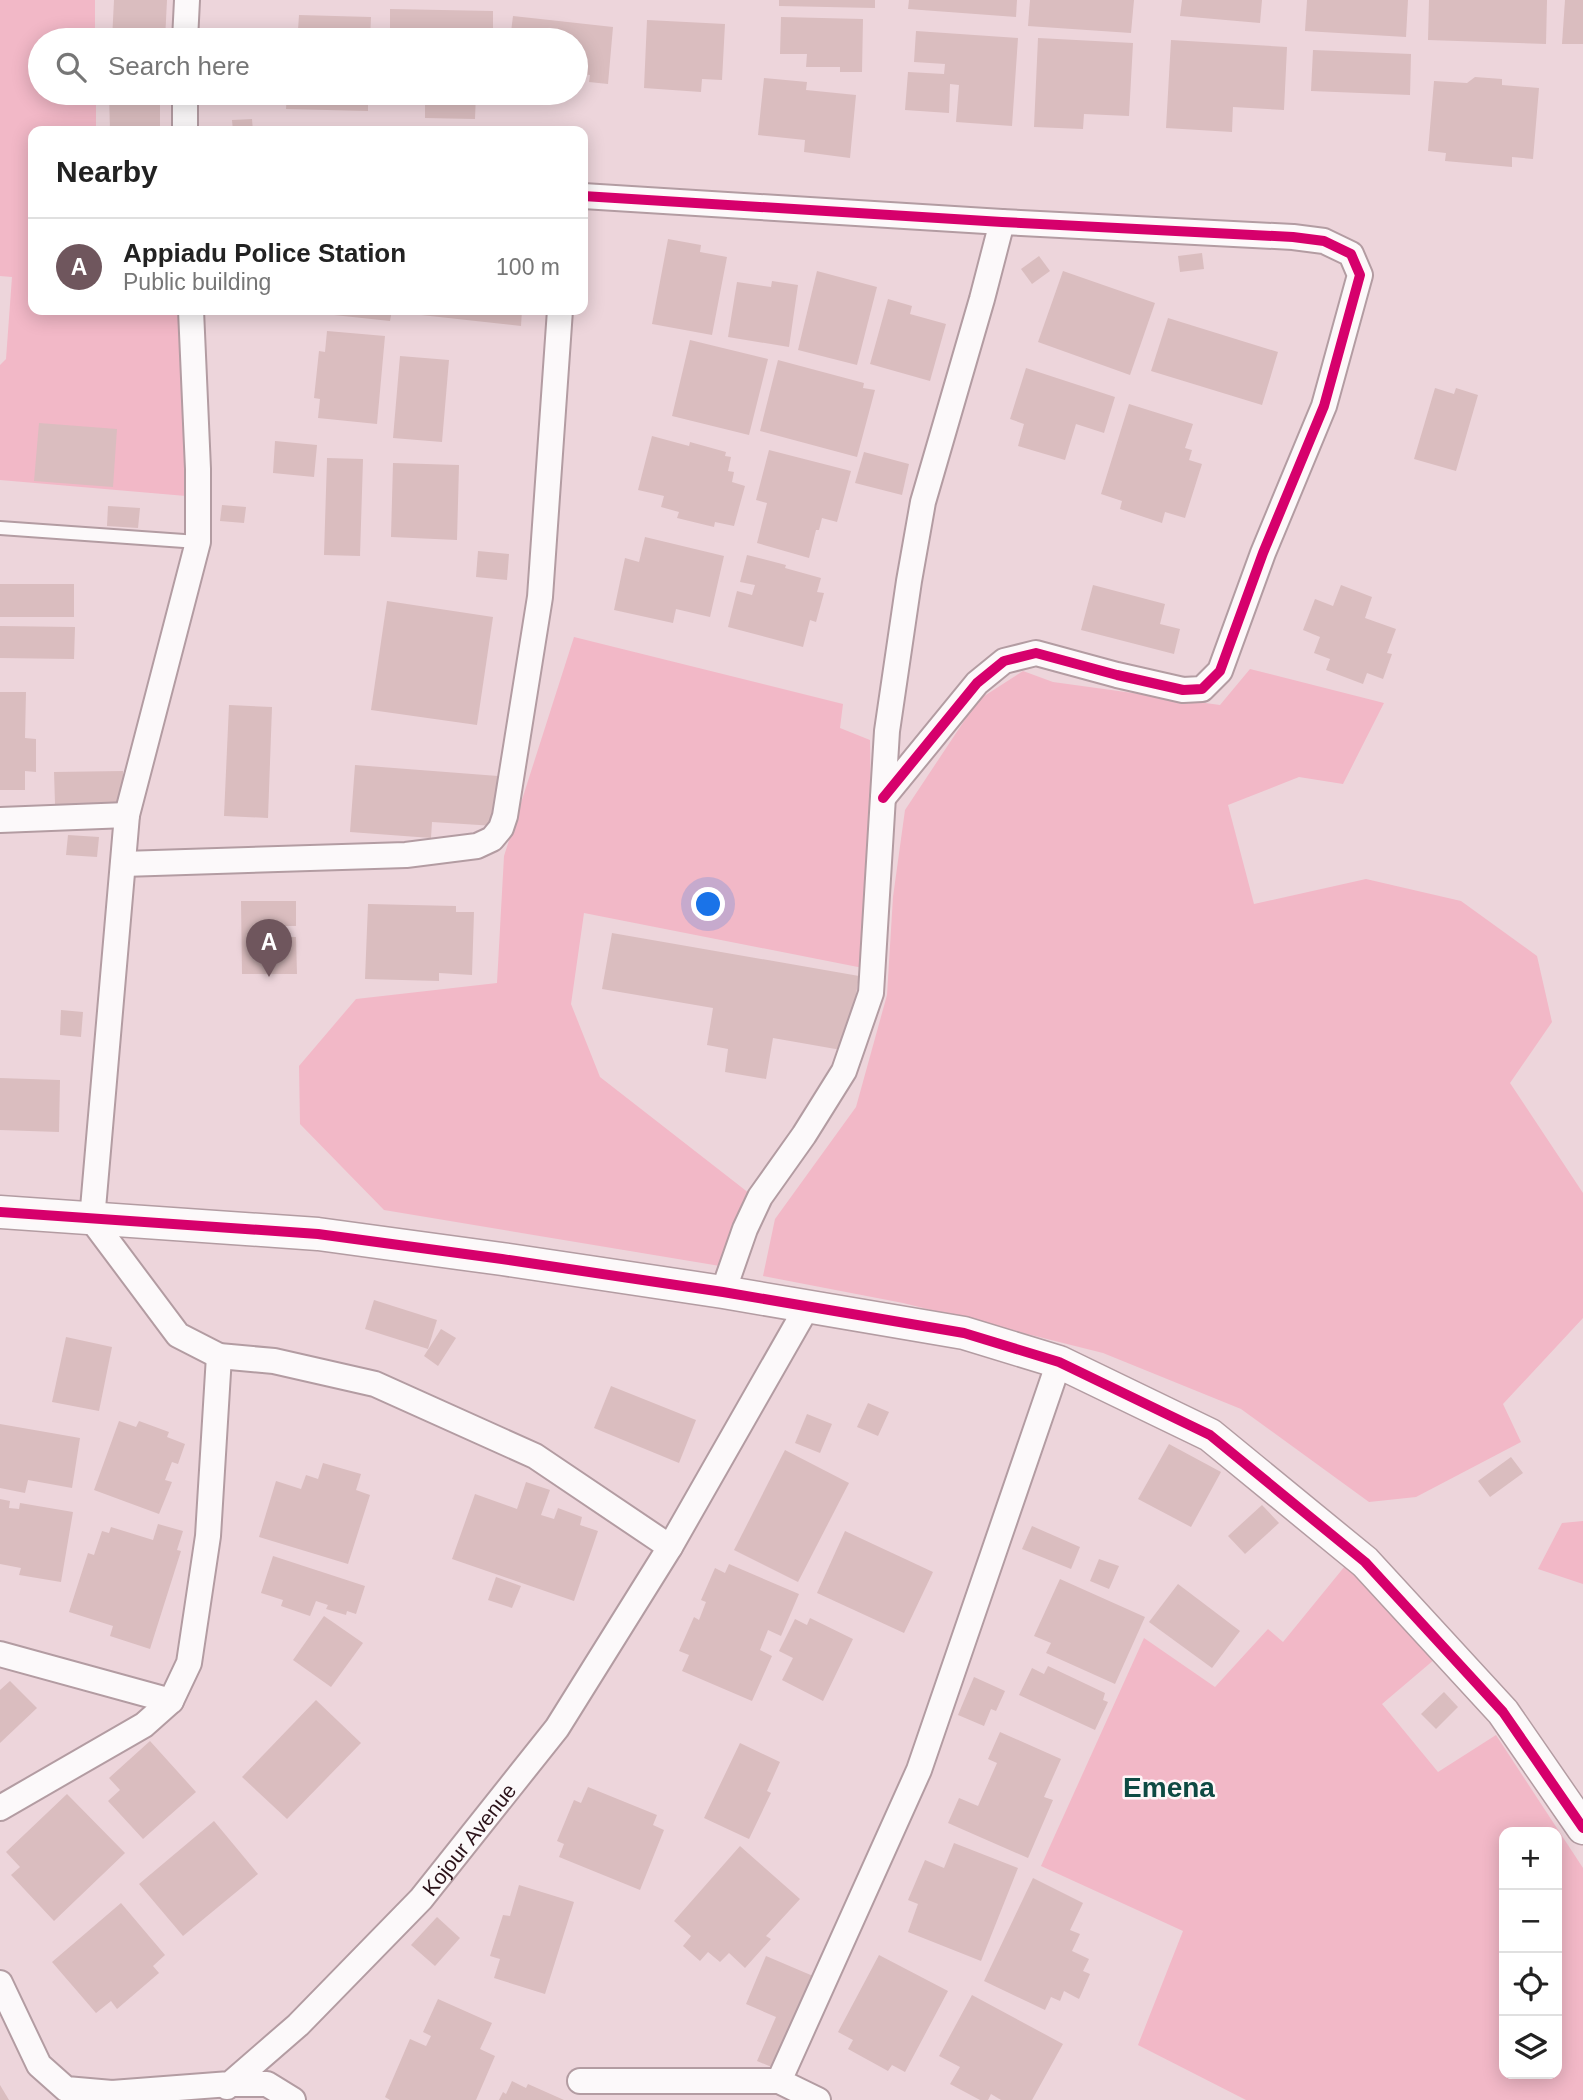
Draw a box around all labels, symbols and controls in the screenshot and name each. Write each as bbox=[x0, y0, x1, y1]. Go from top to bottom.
search box bbox=[28, 28, 588, 105]
icon: search bbox=[52, 48, 90, 86]
text: Search here bbox=[108, 51, 250, 81]
text: Nearby bbox=[56, 155, 158, 188]
text: Appiadu Police Station bbox=[123, 238, 406, 268]
text: A bbox=[71, 254, 87, 280]
text: 100 m bbox=[496, 254, 560, 280]
text: Public building bbox=[123, 269, 271, 295]
your location bbox=[691, 887, 725, 921]
pin: A bbox=[246, 919, 292, 977]
district label: Emena bbox=[1123, 1772, 1215, 1803]
street label: Kojour Avenue bbox=[417, 1779, 520, 1900]
map controls bbox=[1499, 1827, 1562, 2079]
button: + bbox=[1499, 1827, 1562, 1890]
button: − bbox=[1499, 1890, 1562, 1953]
button: locate bbox=[1499, 1953, 1562, 2016]
button: layers bbox=[1499, 2016, 1562, 2079]

